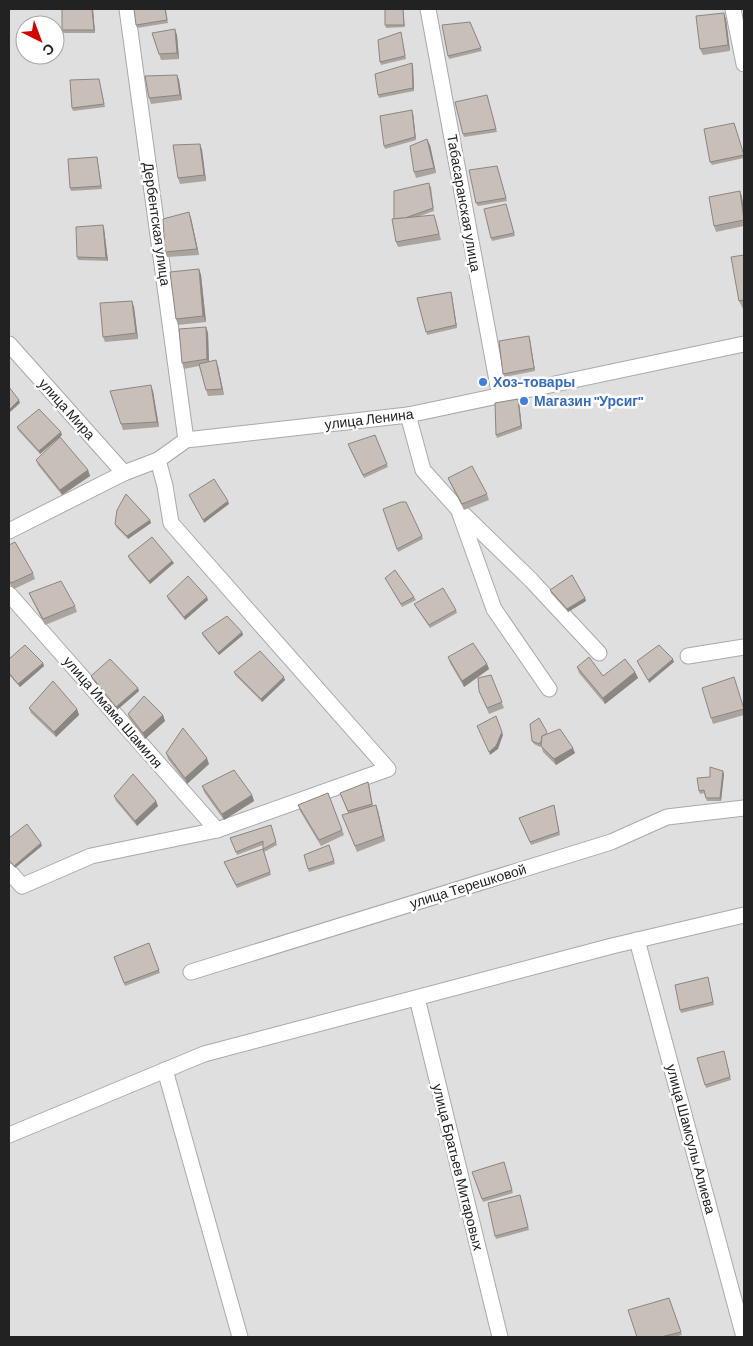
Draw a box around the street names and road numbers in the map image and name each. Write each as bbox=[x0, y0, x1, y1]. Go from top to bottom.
street label: Табасаранская улица bbox=[444, 133, 485, 273]
street label: Дербентская улица bbox=[140, 161, 175, 287]
street label: улица Мира bbox=[36, 375, 99, 443]
street label: улица Ленина bbox=[324, 405, 415, 432]
street label: улица Имама Шамиля bbox=[60, 652, 167, 771]
street label: улица Терешковой bbox=[408, 860, 528, 911]
street label: улица Шамсулы Алиева bbox=[663, 1062, 720, 1216]
street label: улица Братьев Митаровых bbox=[430, 1082, 487, 1252]

